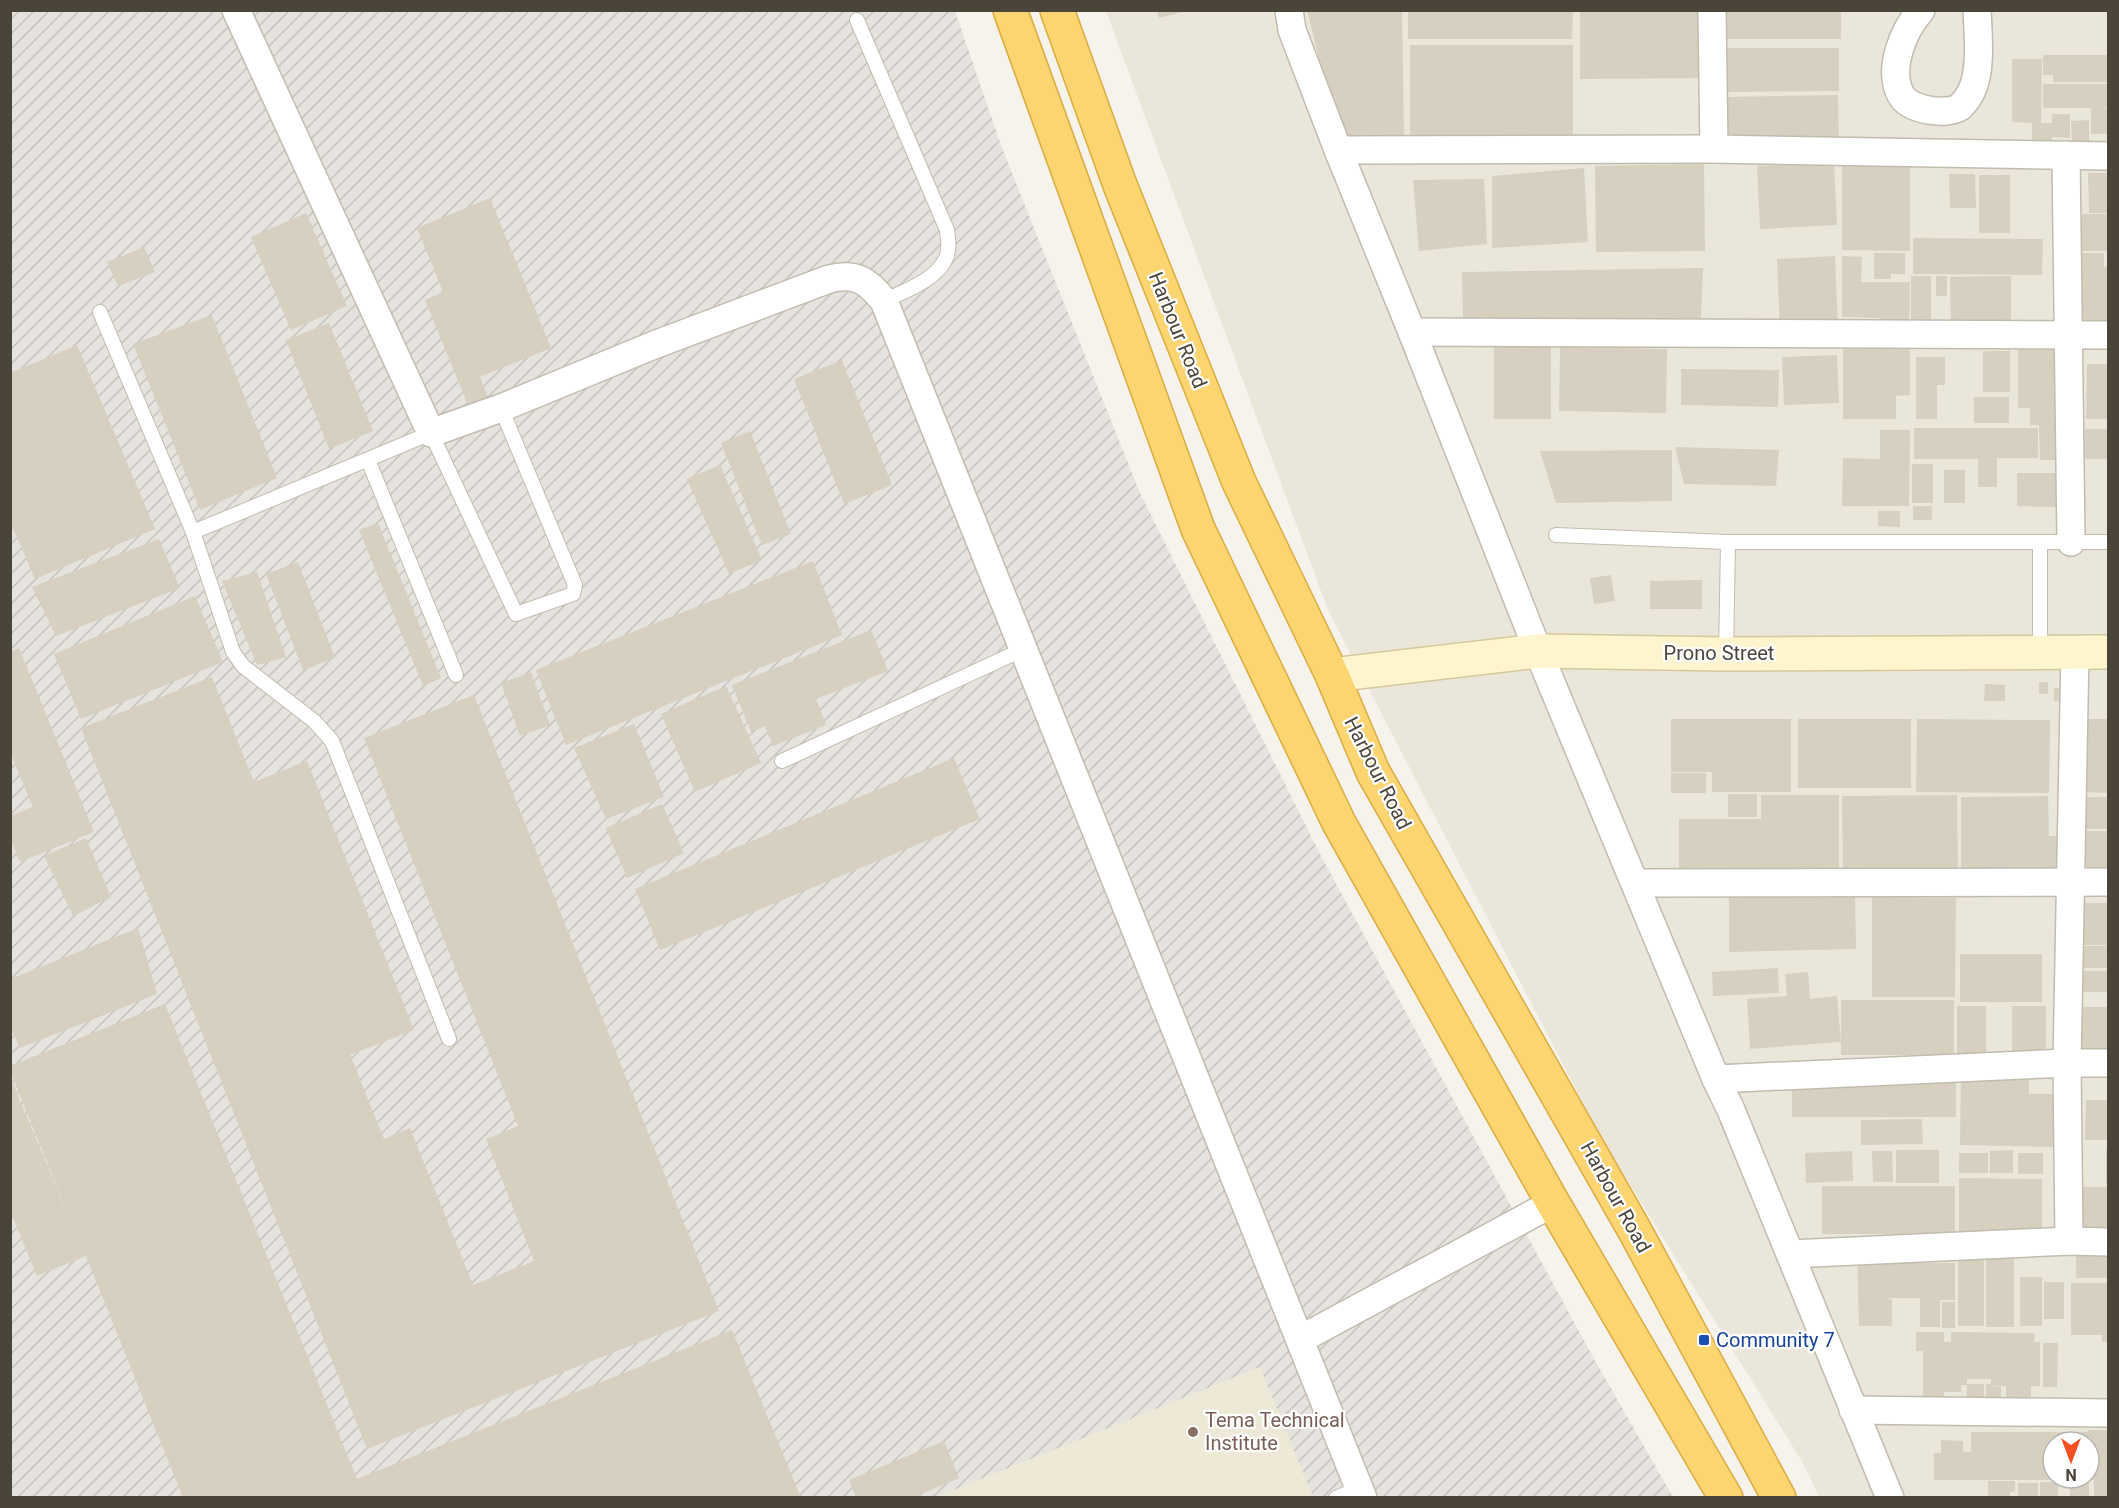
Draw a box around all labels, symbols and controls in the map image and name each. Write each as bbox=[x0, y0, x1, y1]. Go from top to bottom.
street label: Harbour Road bbox=[1144, 268, 1212, 392]
street label: Prono Street bbox=[1664, 641, 1774, 665]
street label: Harbour Road bbox=[1339, 713, 1417, 833]
street label: Harbour Road bbox=[1576, 1137, 1656, 1257]
place label: Community 7 bbox=[1716, 1328, 1835, 1352]
marker: Community 7 bbox=[1697, 1333, 1711, 1347]
place label: Tema Technical Institute bbox=[1205, 1408, 1345, 1455]
marker: Tema Technical Institute bbox=[1186, 1425, 1200, 1439]
north arrow bbox=[2041, 1430, 2101, 1490]
text: N bbox=[2065, 1465, 2077, 1484]

